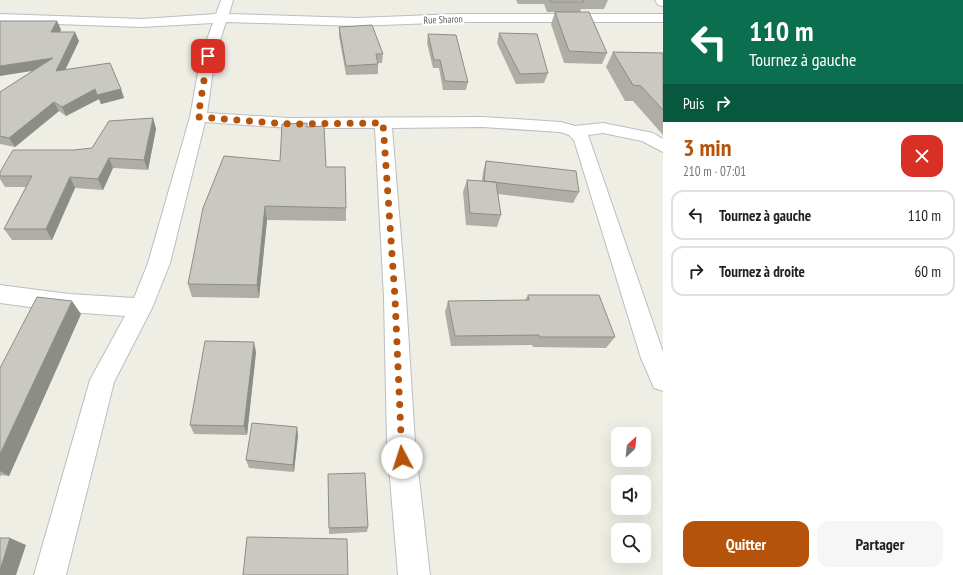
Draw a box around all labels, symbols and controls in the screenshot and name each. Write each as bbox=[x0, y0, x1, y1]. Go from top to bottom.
street label: Rue Sharon bbox=[423, 12, 463, 27]
text: 110 m bbox=[749, 12, 813, 49]
icon: left bbox=[683, 16, 735, 68]
pin bbox=[191, 39, 225, 73]
icon: arrive bbox=[197, 45, 219, 67]
text: Tournez à gauche bbox=[749, 48, 856, 71]
icon: right bbox=[712, 92, 734, 114]
text: Puis bbox=[683, 94, 704, 113]
text: 3 min bbox=[683, 132, 731, 163]
button: close bbox=[901, 135, 943, 177]
text: 210 m · 07:01 bbox=[683, 163, 746, 180]
icon: left bbox=[685, 204, 707, 226]
text: Tournez à gauche bbox=[719, 206, 811, 225]
text: 110 m bbox=[908, 206, 941, 225]
icon: right bbox=[685, 260, 707, 282]
text: Tournez à droite bbox=[719, 262, 805, 281]
text: 60 m bbox=[915, 262, 941, 281]
north arrow bbox=[611, 427, 651, 467]
map controls bbox=[611, 427, 651, 563]
position arrow bbox=[381, 437, 423, 479]
button: sound bbox=[611, 475, 651, 515]
button: Quitter bbox=[683, 521, 809, 567]
button: Partager bbox=[817, 521, 943, 567]
button: search bbox=[611, 523, 651, 563]

